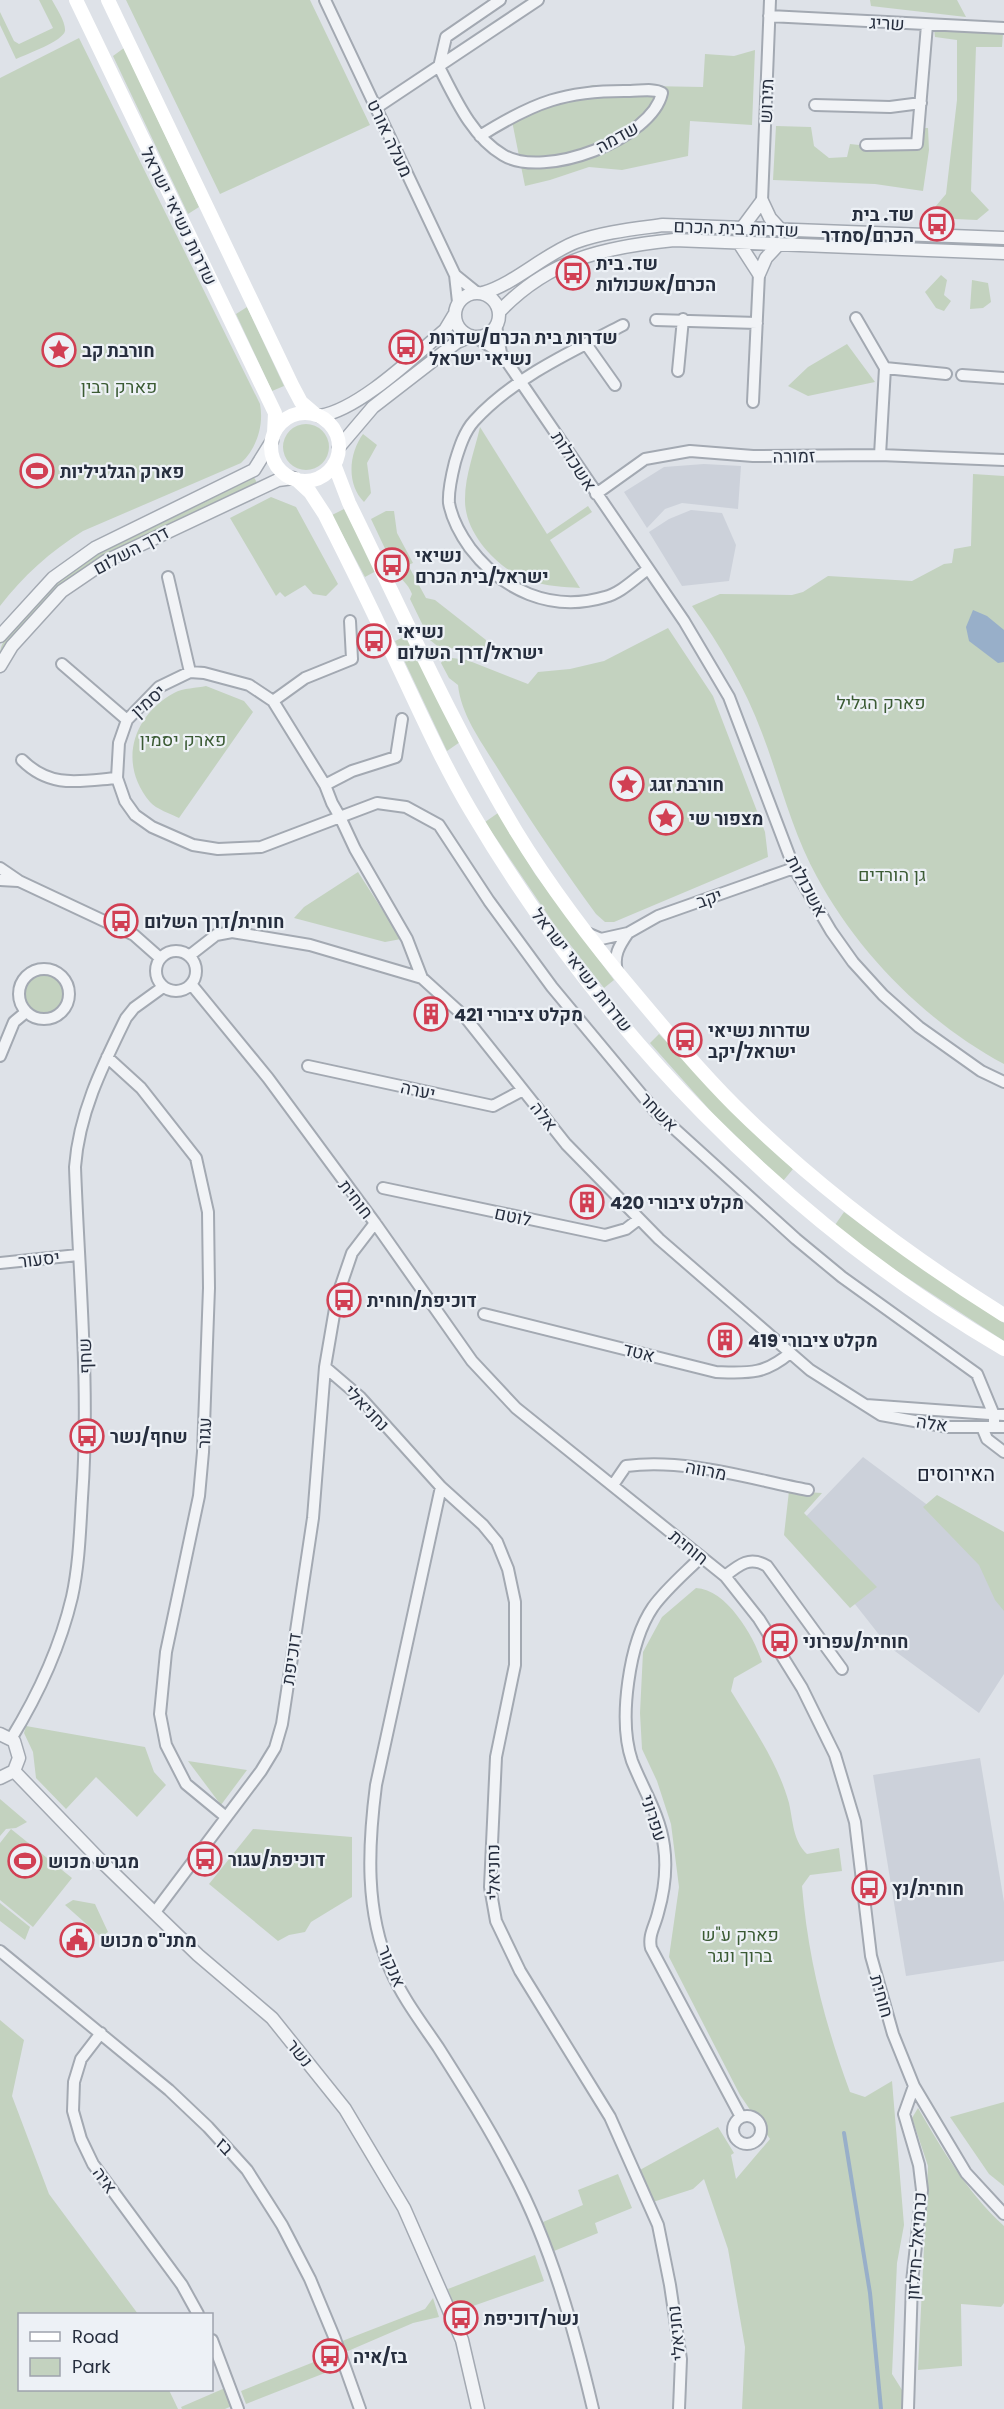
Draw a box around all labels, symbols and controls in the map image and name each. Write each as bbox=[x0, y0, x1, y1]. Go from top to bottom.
street label: שריג bbox=[869, 10, 905, 36]
street label: תירוש bbox=[753, 78, 779, 124]
street label: מעלה אורט bbox=[361, 95, 419, 181]
street label: שדמה bbox=[591, 115, 643, 159]
street label: שדרות נשיאי ישראל bbox=[135, 143, 223, 289]
place label: שד. בית הכרם/סמדר bbox=[821, 202, 914, 248]
bus stop icon: שד. בית הכרם/סמדר bbox=[919, 206, 955, 242]
street label: שדרות בית הכרם bbox=[673, 213, 799, 243]
place label: שד. בית הכרם/אשכולות bbox=[596, 251, 716, 297]
bus stop icon: שד. בית הכרם/אשכולות bbox=[555, 255, 591, 291]
place label: שדרות בית הכרם/שדרות נשיאי ישראל bbox=[429, 325, 618, 371]
bus stop icon: שדרות בית הכרם/שדרות נשיאי ישראל bbox=[388, 329, 424, 365]
place icon: חורבת קב bbox=[41, 332, 77, 368]
place label: חורבת קב bbox=[82, 338, 155, 363]
park label: פארק רבין bbox=[81, 374, 157, 399]
street label: אשכולות bbox=[545, 426, 603, 496]
street label: זמורה bbox=[773, 443, 815, 469]
sports icon: פארק הגלגיליות bbox=[19, 453, 55, 489]
place label: פארק הגלגיליות bbox=[60, 459, 184, 484]
street label: דרך השלום bbox=[89, 520, 173, 580]
place label: נשיאי ישראל/בית הכרם bbox=[415, 543, 549, 589]
bus stop icon: נשיאי ישראל/בית הכרם bbox=[374, 547, 410, 583]
place label: נשיאי ישראל/דרך השלום bbox=[397, 619, 544, 665]
bus stop icon: נשיאי ישראל/דרך השלום bbox=[356, 623, 392, 659]
street label: יסמין bbox=[125, 679, 171, 723]
park label: פארק הגליל bbox=[836, 690, 926, 715]
park label: פארק יסמין bbox=[140, 727, 226, 752]
place icon: חורבת זגג bbox=[609, 766, 645, 802]
place label: חורבת זגג bbox=[650, 772, 724, 797]
place icon: מצפור שי bbox=[648, 800, 684, 836]
place label: מצפור שי bbox=[689, 806, 763, 831]
street label: אשכולות bbox=[780, 851, 834, 921]
park label: גן הורדים bbox=[858, 862, 926, 887]
street label: יקב bbox=[693, 882, 725, 914]
bus stop icon: חוחית/דרך השלום bbox=[103, 903, 139, 939]
street label: שדרות נשיאי ישראל bbox=[526, 903, 638, 1037]
place label: חוחית/דרך השלום bbox=[144, 909, 284, 934]
building icon: מקלט ציבורי 421 bbox=[413, 996, 449, 1032]
place label: מקלט ציבורי 421 bbox=[454, 1002, 583, 1027]
place label: שדרות נשיאי ישראל/יקב bbox=[708, 1018, 811, 1064]
bus stop icon: שדרות נשיאי ישראל/יקב bbox=[667, 1022, 703, 1058]
street label: יערה bbox=[398, 1074, 438, 1106]
street label: אשחר bbox=[634, 1087, 684, 1137]
street label: אלה bbox=[524, 1096, 564, 1136]
street label: חוחית bbox=[333, 1174, 379, 1224]
building icon: מקלט ציבורי 420 bbox=[569, 1184, 605, 1220]
place label: מקלט ציבורי 420 bbox=[610, 1190, 744, 1215]
street label: לוטם bbox=[492, 1200, 534, 1232]
street label: יסעור bbox=[17, 1244, 61, 1274]
bus stop icon: דוכיפת/חוחית bbox=[326, 1282, 362, 1318]
place label: דוכיפת/חוחית bbox=[367, 1288, 477, 1313]
building icon: מקלט ציבורי 419 bbox=[707, 1322, 743, 1358]
place label: מקלט ציבורי 419 bbox=[748, 1328, 878, 1353]
street label: אטד bbox=[620, 1336, 658, 1368]
street label: שחף bbox=[72, 1338, 98, 1374]
street label: נחניאלי bbox=[339, 1379, 395, 1437]
street label: אלה bbox=[915, 1408, 949, 1438]
street label: עגור bbox=[191, 1417, 217, 1449]
bus stop icon: שחף/נשר bbox=[69, 1418, 105, 1454]
place label: שחף/נשר bbox=[110, 1424, 188, 1449]
street label: מרווה bbox=[683, 1454, 729, 1486]
district label: האירוסים bbox=[917, 1460, 995, 1488]
street label: חוחית bbox=[664, 1523, 714, 1571]
bus stop icon: חוחית/עפרוני bbox=[762, 1623, 798, 1659]
place label: חוחית/עפרוני bbox=[803, 1629, 908, 1654]
street label: דוכיפת bbox=[275, 1631, 307, 1687]
street label: עפרוני bbox=[635, 1791, 673, 1845]
bus stop icon: דוכיפת/עגור bbox=[187, 1841, 223, 1877]
sports icon: מגרש מכוש bbox=[7, 1843, 43, 1879]
street label: נחניאלי bbox=[480, 1844, 506, 1900]
place label: דוכיפת/עגור bbox=[228, 1847, 325, 1872]
place label: מגרש מכוש bbox=[48, 1849, 139, 1874]
bus stop icon: חוחית/נץ bbox=[851, 1870, 887, 1906]
place label: חוחית/נץ bbox=[892, 1876, 964, 1901]
public building icon: מתנ"ס מכוש bbox=[59, 1922, 95, 1958]
park label: פארק ע"ש ברוך ונגר bbox=[701, 1922, 779, 1968]
place label: מתנ"ס מכוש bbox=[100, 1928, 197, 1953]
street label: אנקור bbox=[372, 1941, 412, 1991]
street label: חוחית bbox=[864, 1971, 900, 2021]
street label: נשר bbox=[281, 2034, 319, 2072]
street label: בז bbox=[210, 2132, 240, 2161]
street label: איה bbox=[87, 2162, 123, 2198]
street label: כרמיאל-חילזון bbox=[900, 2191, 932, 2301]
bus stop icon: נשר/דוכיפת bbox=[443, 2300, 479, 2336]
street label: נחניאלי bbox=[661, 2304, 691, 2362]
place label: נשר/דוכיפת bbox=[484, 2306, 579, 2331]
legend bbox=[18, 2313, 213, 2391]
text: Road bbox=[72, 2324, 119, 2349]
bus stop icon: בז/איה bbox=[312, 2338, 348, 2374]
place label: בז/איה bbox=[353, 2344, 407, 2369]
text: Park bbox=[72, 2354, 111, 2379]

